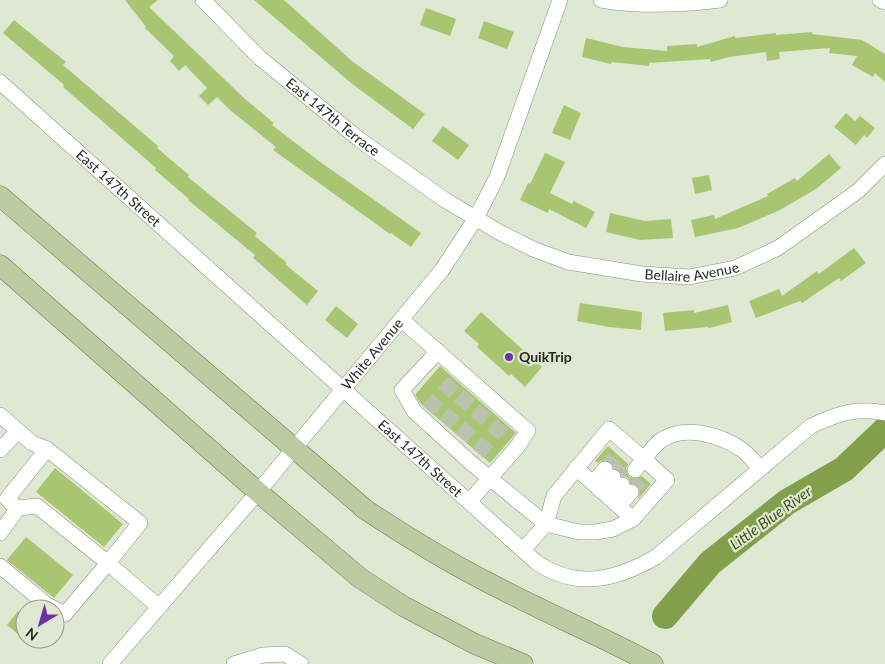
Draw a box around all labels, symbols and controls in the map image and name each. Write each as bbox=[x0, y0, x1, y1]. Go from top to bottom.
street label: East 147th Terrace bbox=[283, 74, 383, 159]
street label: East 147th Street bbox=[73, 146, 164, 230]
street label: Bellaire Avenue bbox=[644, 258, 742, 285]
street label: White Avenue bbox=[337, 315, 406, 393]
place label: QuikTrip bbox=[519, 348, 572, 365]
marker: QuikTrip bbox=[503, 351, 515, 363]
street label: East 147th Street bbox=[375, 416, 466, 500]
water label: Little Blue River bbox=[726, 481, 816, 553]
north arrow bbox=[15, 599, 65, 649]
text: N bbox=[22, 625, 41, 645]

